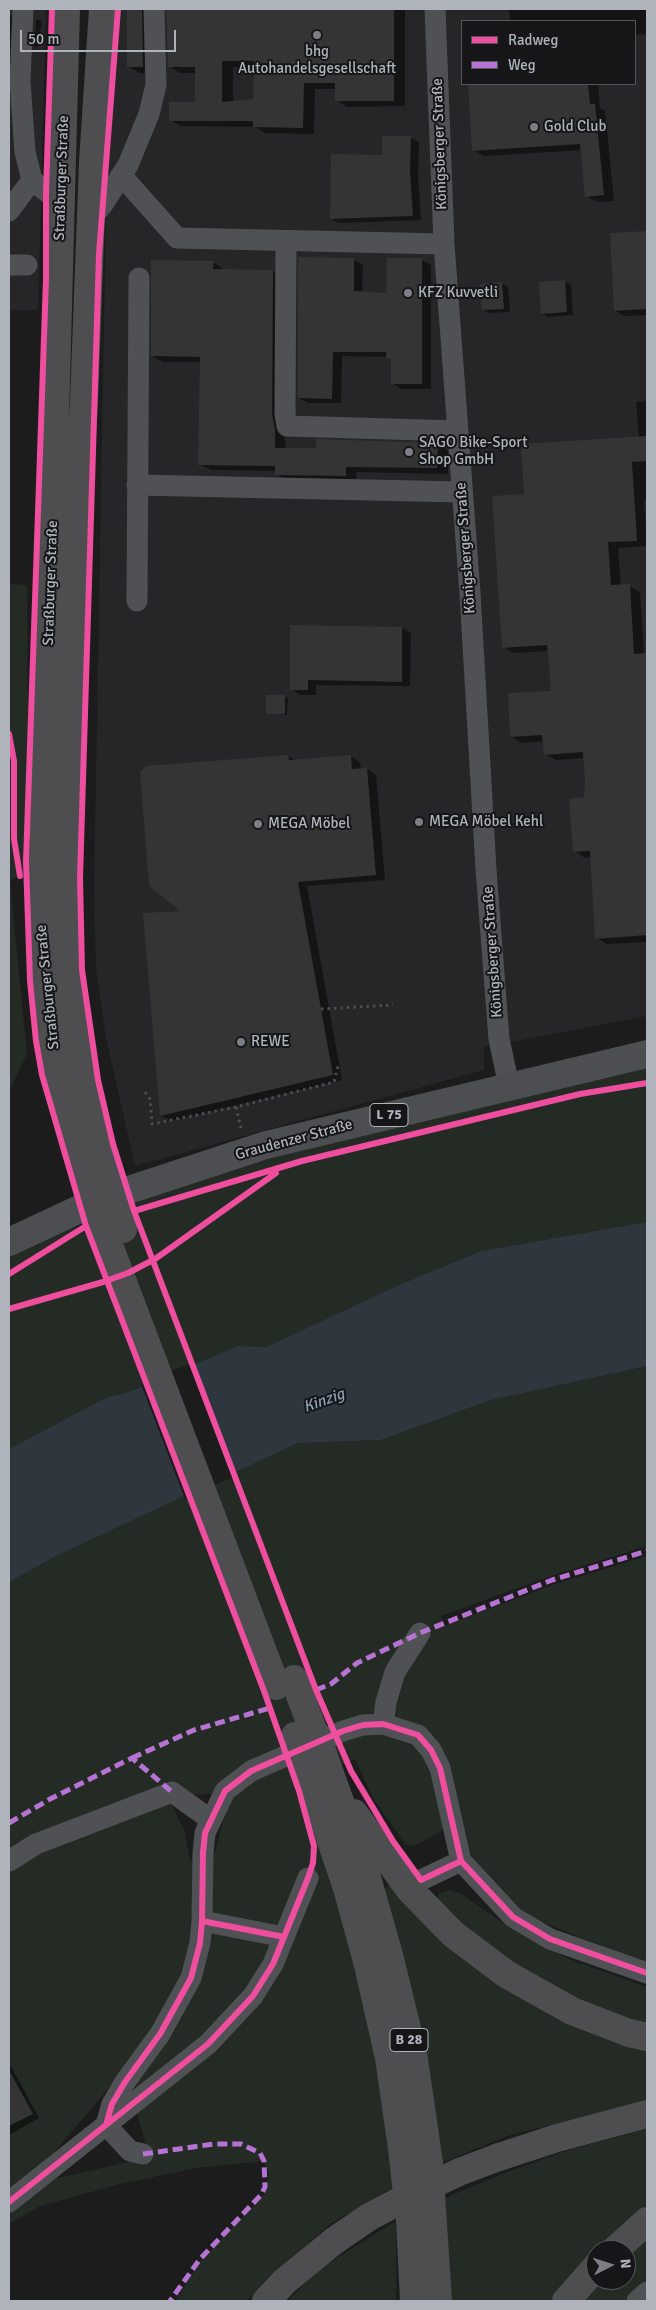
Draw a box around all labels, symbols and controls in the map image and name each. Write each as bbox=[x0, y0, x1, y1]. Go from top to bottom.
scale bar bbox=[22, 20, 179, 52]
legend bbox=[461, 20, 636, 85]
marker: bhg Autohandelsgesellschaft bbox=[311, 29, 323, 41]
text: 50 m bbox=[28, 30, 59, 48]
text: Radweg bbox=[508, 31, 558, 49]
place label: bhg Autohandelsgesellschaft bbox=[238, 43, 396, 78]
text: Weg bbox=[508, 56, 536, 74]
street label: Königsberger Straße bbox=[429, 78, 451, 210]
street label: Straßburger Straße bbox=[51, 115, 73, 241]
place label: Gold Club bbox=[544, 118, 606, 136]
marker: Gold Club bbox=[528, 121, 540, 133]
place label: KFZ Kuvvetli bbox=[418, 284, 498, 302]
marker: KFZ Kuvvetli bbox=[402, 287, 414, 299]
place label: SAGO Bike-Sport Shop GmbH bbox=[419, 434, 527, 469]
marker: SAGO Bike-Sport Shop GmbH bbox=[403, 446, 415, 458]
street label: Königsberger Straße bbox=[452, 482, 480, 614]
street label: Straßburger Straße bbox=[40, 520, 62, 646]
place label: MEGA Möbel Kehl bbox=[429, 813, 543, 831]
place label: MEGA Möbel bbox=[268, 815, 350, 833]
marker: MEGA Möbel Kehl bbox=[413, 816, 425, 828]
marker: MEGA Möbel bbox=[252, 818, 264, 830]
street label: Königsberger Straße bbox=[479, 886, 507, 1018]
street label: Straßburger Straße bbox=[33, 924, 63, 1050]
place label: REWE bbox=[251, 1033, 290, 1051]
marker: REWE bbox=[235, 1036, 247, 1048]
road number: L 75 bbox=[370, 1104, 408, 1126]
street label: Graudenzer Straße bbox=[233, 1116, 355, 1164]
water label: Kinzig bbox=[301, 1385, 347, 1417]
road number: B 28 bbox=[390, 2028, 428, 2052]
north arrow bbox=[586, 2240, 636, 2290]
text: N bbox=[617, 2258, 634, 2269]

